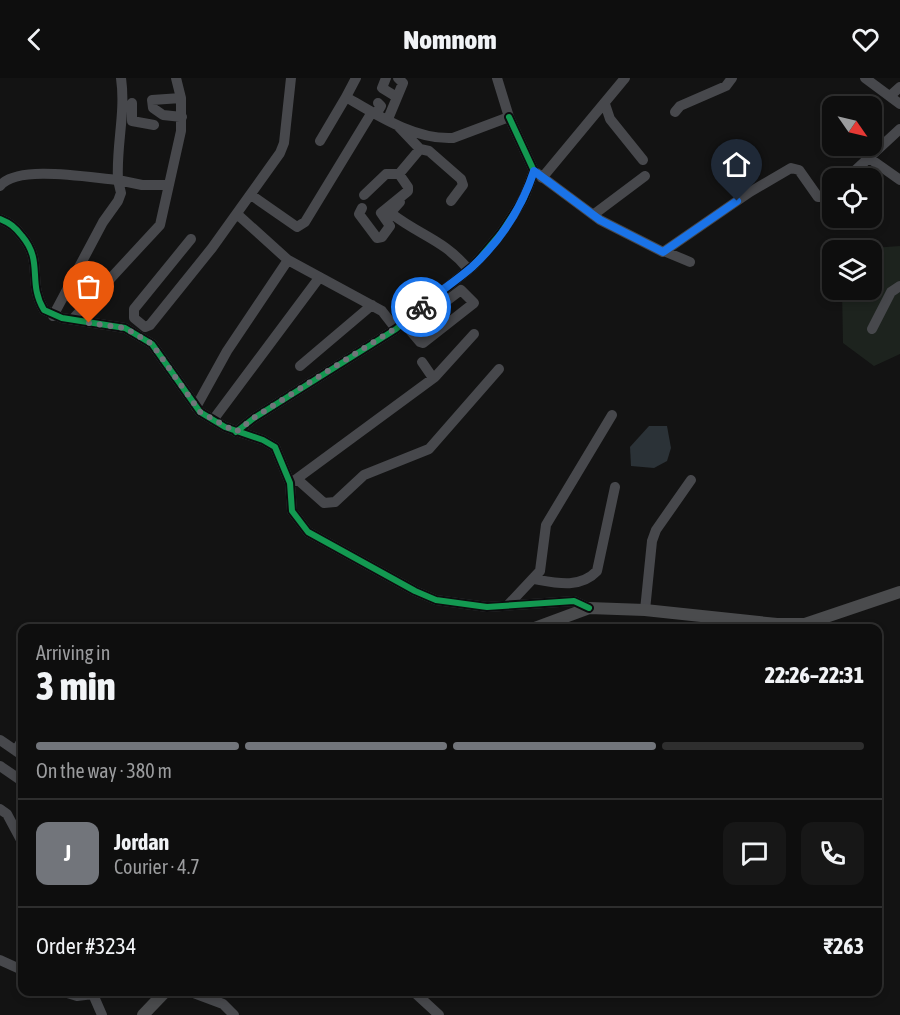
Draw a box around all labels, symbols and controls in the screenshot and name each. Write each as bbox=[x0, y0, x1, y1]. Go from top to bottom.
icon: back bbox=[18, 23, 51, 56]
icon: heart bbox=[849, 23, 882, 56]
text: Nomnom bbox=[403, 24, 497, 55]
north arrow bbox=[822, 96, 882, 156]
map controls bbox=[822, 96, 882, 300]
pin bbox=[711, 139, 762, 201]
icon: home bbox=[720, 148, 753, 181]
button: locate bbox=[822, 168, 882, 228]
button: layers bbox=[822, 240, 882, 300]
pin bbox=[63, 261, 114, 323]
icon: bag bbox=[72, 270, 105, 303]
courier bbox=[391, 277, 451, 337]
icon: bike bbox=[405, 291, 438, 324]
text: Arriving in bbox=[36, 641, 110, 664]
text: 22:26–22:31 bbox=[765, 662, 864, 688]
text: 3 min bbox=[36, 664, 116, 708]
text: On the way · 380 m bbox=[36, 759, 172, 782]
button: chat bbox=[723, 822, 786, 885]
button: phone bbox=[801, 822, 864, 885]
text: Jordan bbox=[114, 829, 169, 855]
text: J bbox=[64, 840, 71, 866]
text: Courier · 4.7 bbox=[114, 855, 200, 878]
text: Order #3234 bbox=[36, 933, 136, 959]
text: ₹263 bbox=[824, 933, 864, 959]

